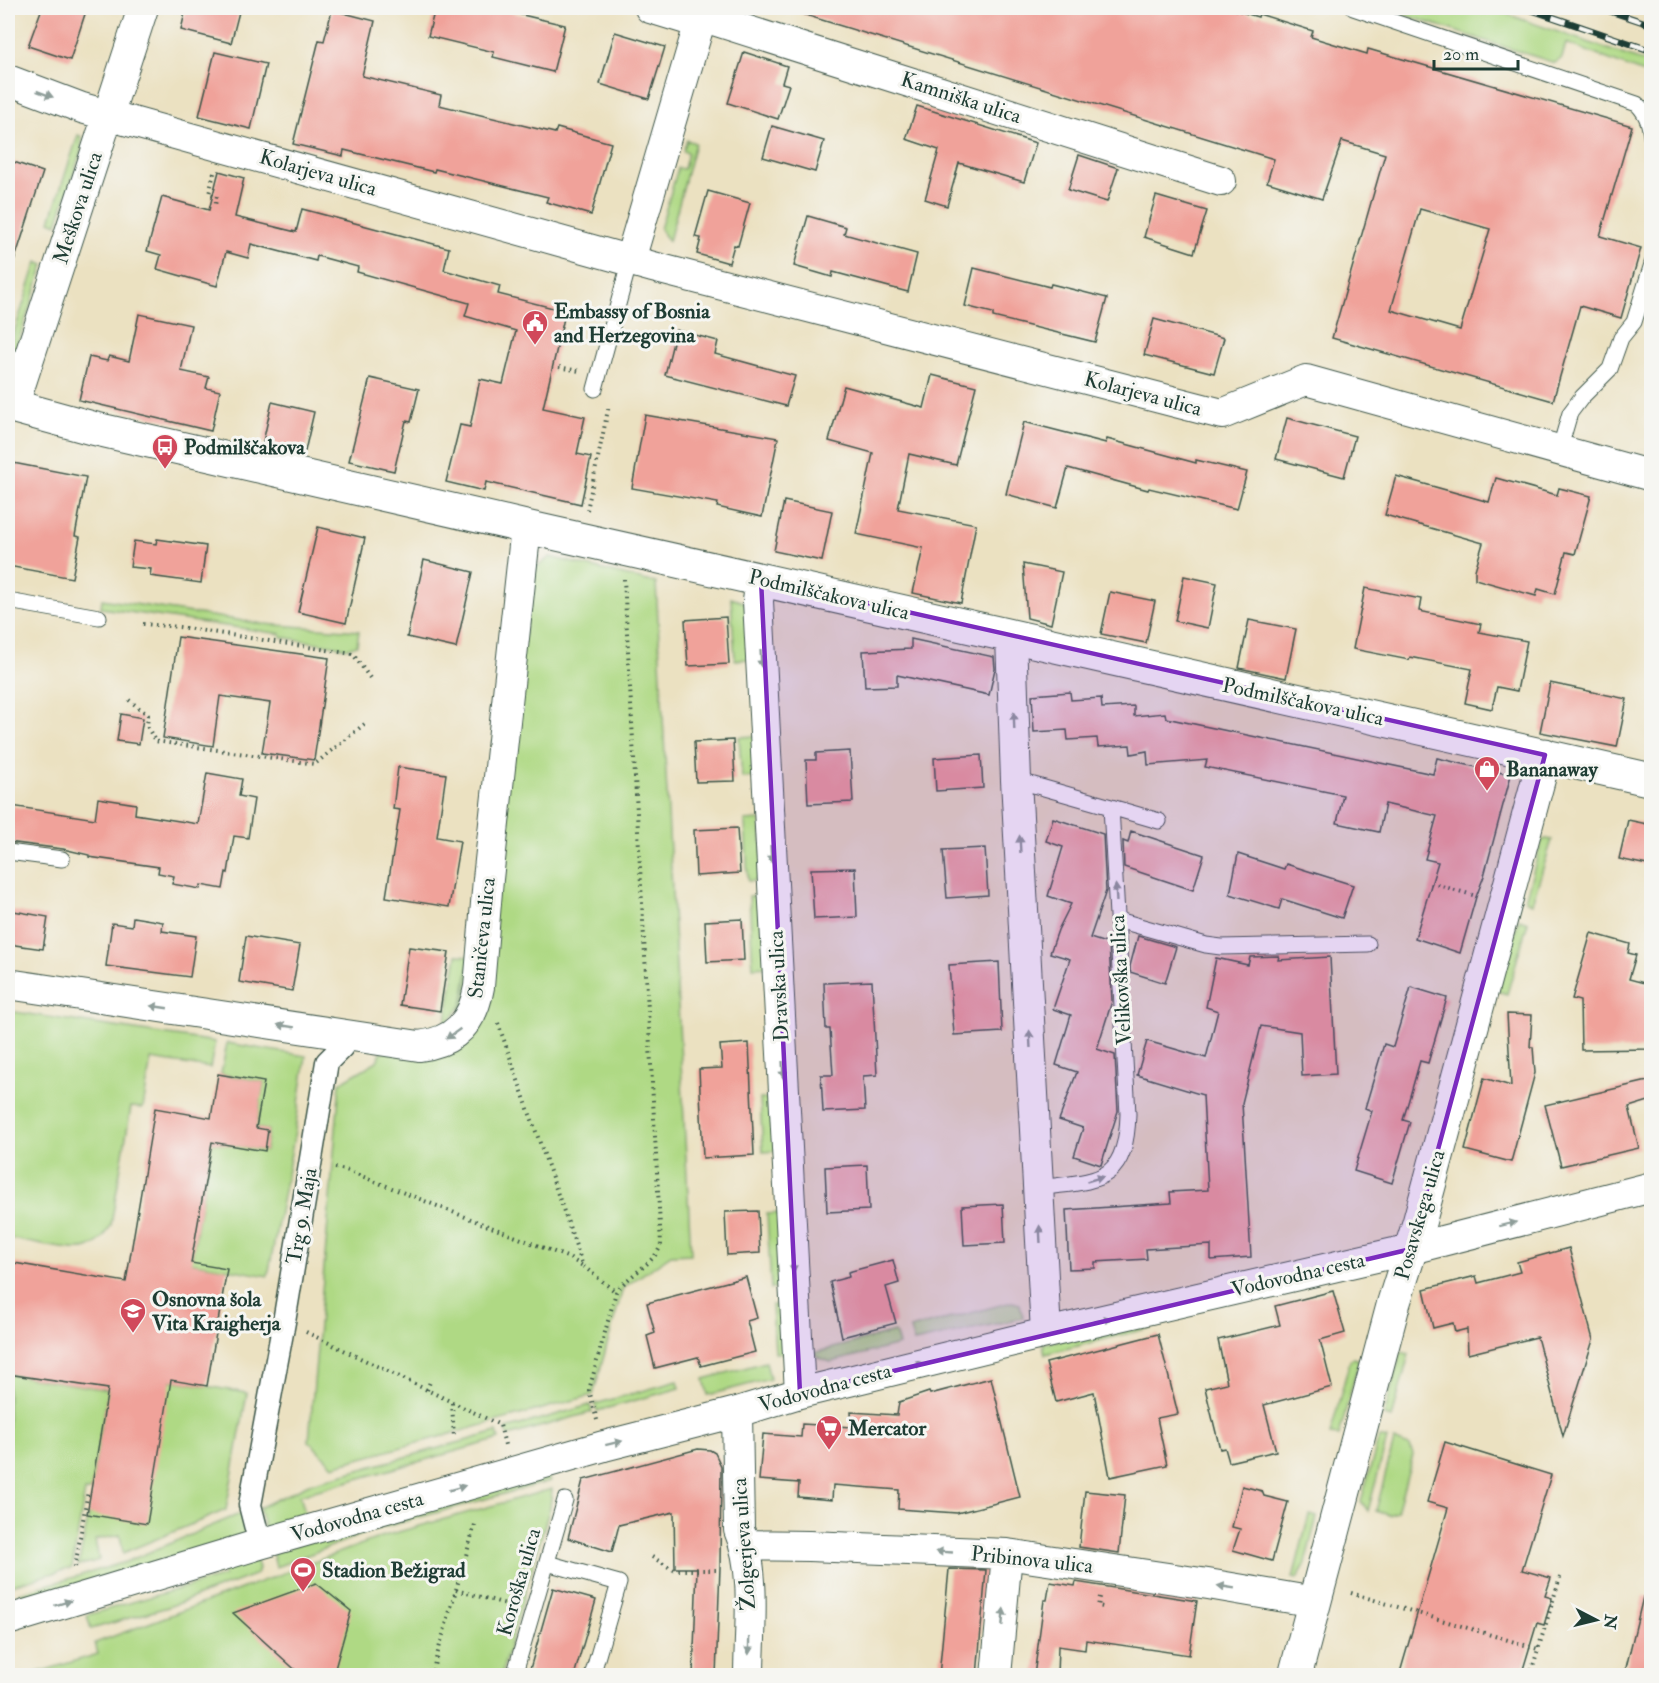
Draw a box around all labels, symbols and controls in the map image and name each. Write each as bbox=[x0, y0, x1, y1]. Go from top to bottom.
scale bar bbox=[1434, 33, 1518, 71]
text: 20 m bbox=[1443, 43, 1479, 66]
street label: Kamniška ulica bbox=[897, 66, 1025, 130]
one-way arrow bbox=[36, 89, 54, 99]
street label: Kolarjeva ulica bbox=[256, 143, 380, 203]
street label: Meškova ulica bbox=[47, 148, 109, 268]
place label: Embassy of Bosnia and Herzegovina bbox=[554, 298, 711, 349]
public building icon: Embassy of Bosnia and Herzegovina bbox=[520, 308, 550, 346]
street label: Kolarjeva ulica bbox=[1081, 365, 1205, 423]
bus stop icon: Podmilščakova bbox=[150, 432, 180, 470]
place label: Podmilščakova bbox=[184, 434, 306, 461]
street label: Podmilščakova ulica bbox=[746, 563, 912, 627]
one-way arrow bbox=[756, 650, 766, 669]
street label: Podmilščakova ulica bbox=[1220, 672, 1386, 732]
one-way arrow bbox=[1010, 712, 1019, 731]
shop icon: Bananaway bbox=[1472, 754, 1502, 792]
place label: Bananaway bbox=[1506, 756, 1598, 783]
one-way arrow bbox=[1015, 835, 1024, 854]
one-way arrow bbox=[767, 844, 776, 863]
street label: Staničeva ulica bbox=[462, 876, 502, 1000]
one-way arrow bbox=[1111, 884, 1121, 903]
street label: Velikovška ulica bbox=[1104, 914, 1138, 1046]
street label: Dravska ulica bbox=[763, 929, 795, 1042]
one-way arrow bbox=[149, 1002, 168, 1011]
one-way arrow bbox=[276, 1021, 295, 1030]
one-way arrow bbox=[446, 1028, 462, 1040]
one-way arrow bbox=[1025, 1030, 1034, 1049]
one-way arrow bbox=[778, 1060, 788, 1079]
street label: Posavskega ulica bbox=[1389, 1146, 1452, 1283]
street label: Trg 9. Maja bbox=[280, 1165, 324, 1266]
one-way arrow bbox=[1086, 1174, 1104, 1183]
one-way arrow bbox=[1498, 1218, 1517, 1228]
one-way arrow bbox=[1035, 1224, 1045, 1243]
street label: Vodovodna cesta bbox=[1228, 1246, 1368, 1304]
one-way arrow bbox=[789, 1255, 798, 1274]
place label: Osnovna šola Vita Kraigherja bbox=[151, 1286, 282, 1337]
school or university icon: Osnovna šola Vita Kraigherja bbox=[118, 1296, 148, 1334]
one-way arrow bbox=[1094, 1314, 1112, 1324]
street label: Vodovodna cesta bbox=[756, 1357, 895, 1419]
one-way arrow bbox=[906, 1359, 924, 1369]
supermarket icon: Mercator bbox=[814, 1413, 844, 1451]
place label: Mercator bbox=[847, 1415, 927, 1442]
one-way arrow bbox=[605, 1438, 623, 1448]
street label: Žolgerjeva ulica bbox=[726, 1477, 762, 1611]
one-way arrow bbox=[448, 1483, 466, 1492]
street label: Vodovodna cesta bbox=[288, 1485, 427, 1549]
street label: Koroška ulica bbox=[491, 1524, 547, 1639]
street label: Pribinova ulica bbox=[970, 1540, 1095, 1580]
one-way arrow bbox=[935, 1547, 954, 1556]
sports icon: Stadion Bežigrad bbox=[288, 1555, 318, 1593]
place label: Stadion Bežigrad bbox=[322, 1557, 466, 1584]
one-way arrow bbox=[1216, 1582, 1235, 1591]
north arrow bbox=[1566, 1590, 1626, 1650]
one-way arrow bbox=[54, 1598, 72, 1607]
one-way arrow bbox=[998, 1608, 1007, 1627]
text: N bbox=[1599, 1612, 1621, 1631]
one-way arrow bbox=[744, 1636, 754, 1655]

